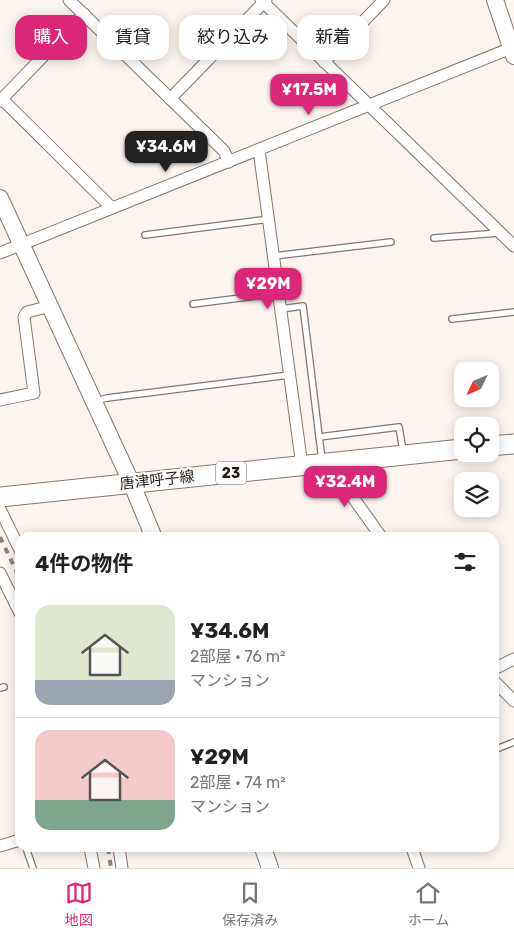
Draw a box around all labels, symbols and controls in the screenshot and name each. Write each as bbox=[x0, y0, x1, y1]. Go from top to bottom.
chip: 購入 bbox=[15, 15, 87, 60]
chip: 賃貸 bbox=[97, 15, 169, 60]
chip: 絞り込み bbox=[179, 15, 287, 60]
chip: 新着 bbox=[297, 15, 369, 60]
pin: ¥17.5M bbox=[268, 74, 350, 116]
text: ¥17.5M bbox=[281, 80, 337, 99]
pin: ¥34.6M bbox=[125, 130, 207, 173]
text: ¥34.6M bbox=[136, 137, 196, 156]
pin: ¥29M bbox=[238, 268, 298, 310]
text: ¥29M bbox=[246, 274, 290, 293]
north arrow bbox=[454, 362, 499, 408]
map controls bbox=[454, 362, 499, 517]
button: locate bbox=[454, 417, 499, 462]
road number: 23 bbox=[216, 462, 246, 484]
pin: ¥32.4M bbox=[304, 466, 386, 508]
street label: 唐津呼子線 bbox=[119, 467, 195, 493]
text: ¥32.4M bbox=[315, 472, 375, 491]
button: layers bbox=[454, 472, 499, 517]
icon: filters bbox=[451, 548, 479, 576]
text: 4件の物件 bbox=[35, 551, 133, 576]
text: ¥34.6M bbox=[190, 618, 269, 643]
icon: home bbox=[75, 625, 135, 685]
text: 2部屋 · 76 m² bbox=[190, 647, 285, 666]
text: マンション bbox=[190, 671, 270, 690]
text: ¥29M bbox=[190, 744, 249, 769]
icon: home bbox=[75, 750, 135, 810]
text: 2部屋 · 74 m² bbox=[190, 773, 286, 792]
text: マンション bbox=[190, 797, 270, 816]
tab: 地図 bbox=[65, 879, 93, 929]
tab: 保存済み bbox=[222, 879, 278, 929]
tab: ホーム bbox=[408, 879, 449, 929]

